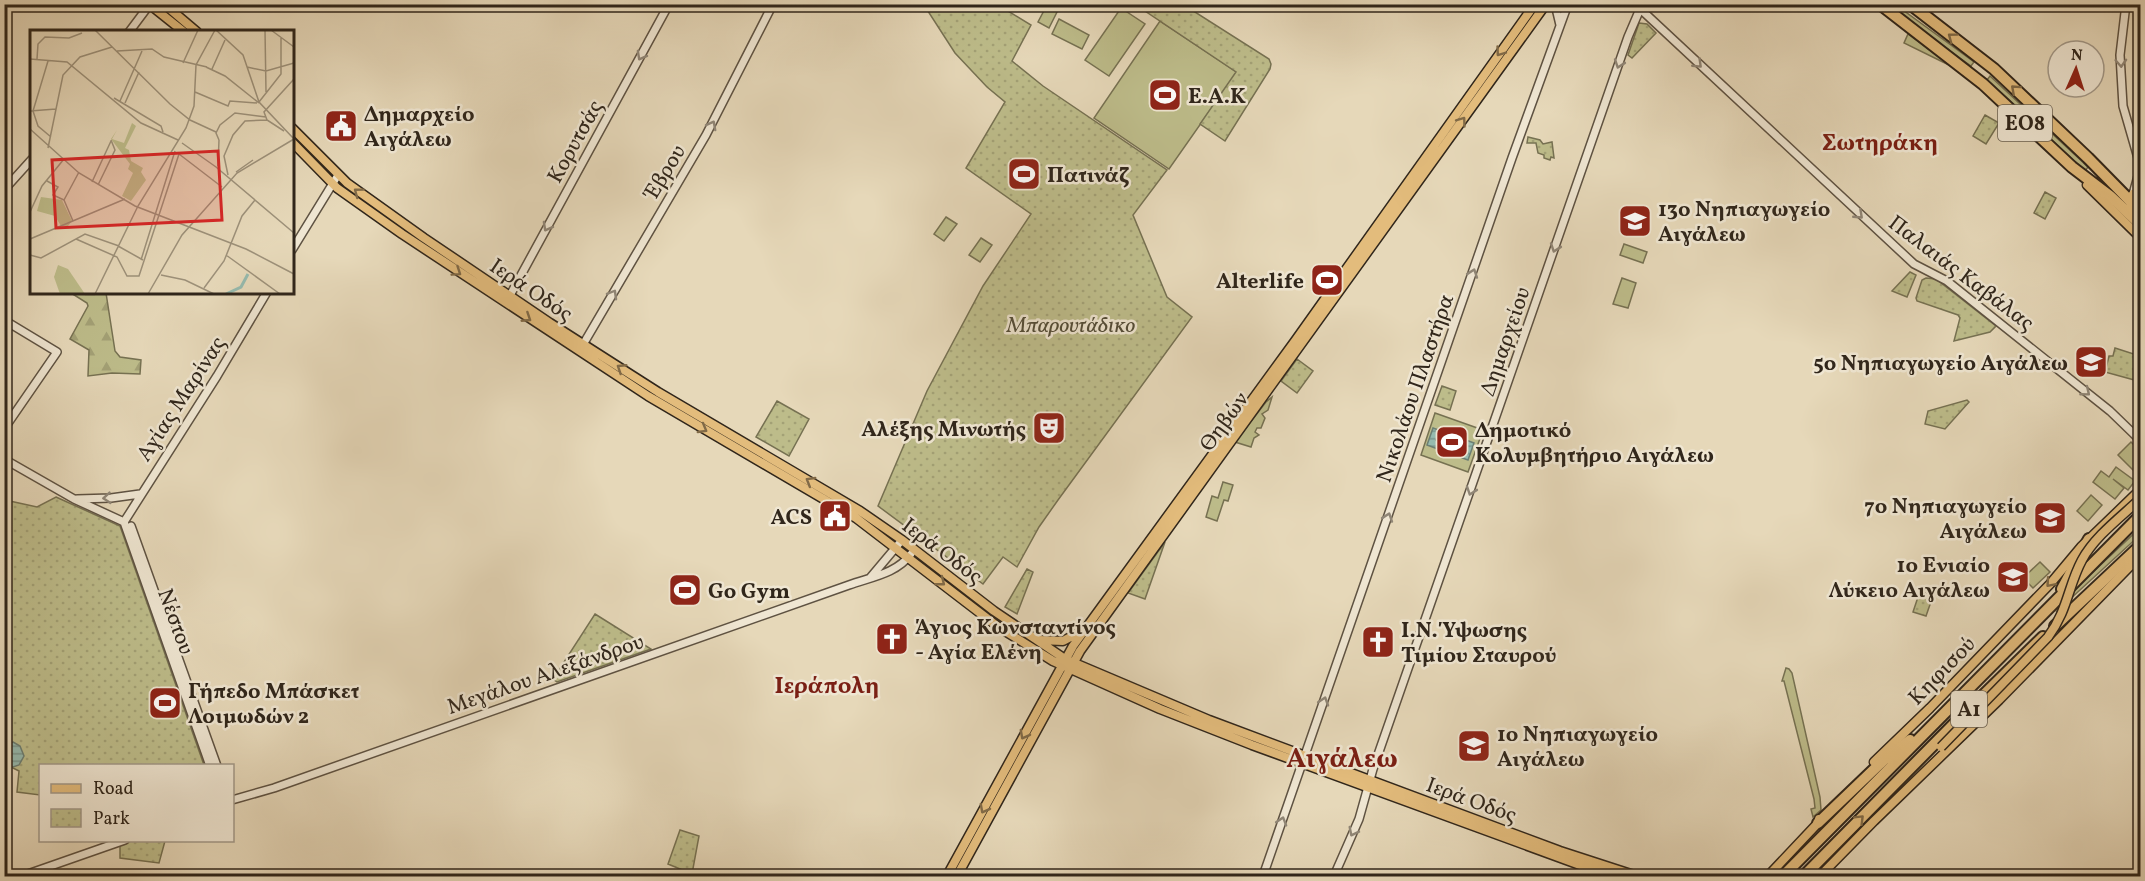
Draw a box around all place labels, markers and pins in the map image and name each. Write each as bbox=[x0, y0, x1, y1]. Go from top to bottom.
sports icon: E.A.K bbox=[1147, 77, 1183, 113]
place label: E.A.K bbox=[1188, 82, 1246, 113]
place label: Δημαρχείο Αιγάλεω bbox=[364, 100, 475, 156]
public building icon: Δημαρχείο Αιγάλεω bbox=[323, 108, 359, 144]
sports icon: Πατινάζ bbox=[1006, 156, 1042, 192]
place label: Πατινάζ bbox=[1047, 161, 1129, 192]
place label: 13ο Νηπιαγωγείο Αιγάλεω bbox=[1658, 195, 1830, 251]
school or university icon: 13ο Νηπιαγωγείο Αιγάλεω bbox=[1617, 203, 1653, 239]
sports icon: Alterlife bbox=[1309, 262, 1345, 298]
place label: Alterlife bbox=[1216, 267, 1304, 298]
school or university icon: 5ο Νηπιαγωγείο Αιγάλεω bbox=[2073, 344, 2109, 380]
place label: 5ο Νηπιαγωγείο Αιγάλεω bbox=[1813, 349, 2068, 380]
theatre icon: Αλέξης Μινωτής bbox=[1031, 410, 1067, 446]
place label: Αλέξης Μινωτής bbox=[861, 415, 1026, 446]
place label: Δημοτικό Κολυμβητήριο Αιγάλεω bbox=[1475, 416, 1714, 472]
sports icon: Δημοτικό Κολυμβητήριο Αιγάλεω bbox=[1434, 424, 1470, 460]
place label: 7ο Νηπιαγωγείο Αιγάλεω bbox=[1864, 492, 2027, 548]
public building icon: ACS bbox=[817, 498, 853, 534]
school or university icon: 7ο Νηπιαγωγείο Αιγάλεω bbox=[2032, 500, 2068, 536]
place label: ACS bbox=[771, 503, 812, 534]
place label: 1ο Ενιαίο Λύκειο Αιγάλεω bbox=[1829, 551, 1990, 607]
school or university icon: 1ο Ενιαίο Λύκειο Αιγάλεω bbox=[1995, 559, 2031, 595]
sports icon: Go Gym bbox=[667, 572, 703, 608]
place label: Go Gym bbox=[708, 577, 790, 608]
place label: Άγιος Κωνσταντίνος - Αγία Ελένη bbox=[915, 613, 1116, 669]
place label: Ι.Ν. Ύψωσης Τιμίου Σταυρού bbox=[1401, 616, 1556, 672]
church icon: Άγιος Κωνσταντίνος - Αγία Ελένη bbox=[874, 621, 910, 657]
church icon: Ι.Ν. Ύψωσης Τιμίου Σταυρού bbox=[1360, 624, 1396, 660]
place label: Γήπεδο Μπάσκετ Λοιμωδών 2 bbox=[188, 677, 360, 733]
sports icon: Γήπεδο Μπάσκετ Λοιμωδών 2 bbox=[147, 685, 183, 721]
place label: 1ο Νηπιαγωγείο Αιγάλεω bbox=[1497, 720, 1658, 776]
school or university icon: 1ο Νηπιαγωγείο Αιγάλεω bbox=[1456, 728, 1492, 764]

